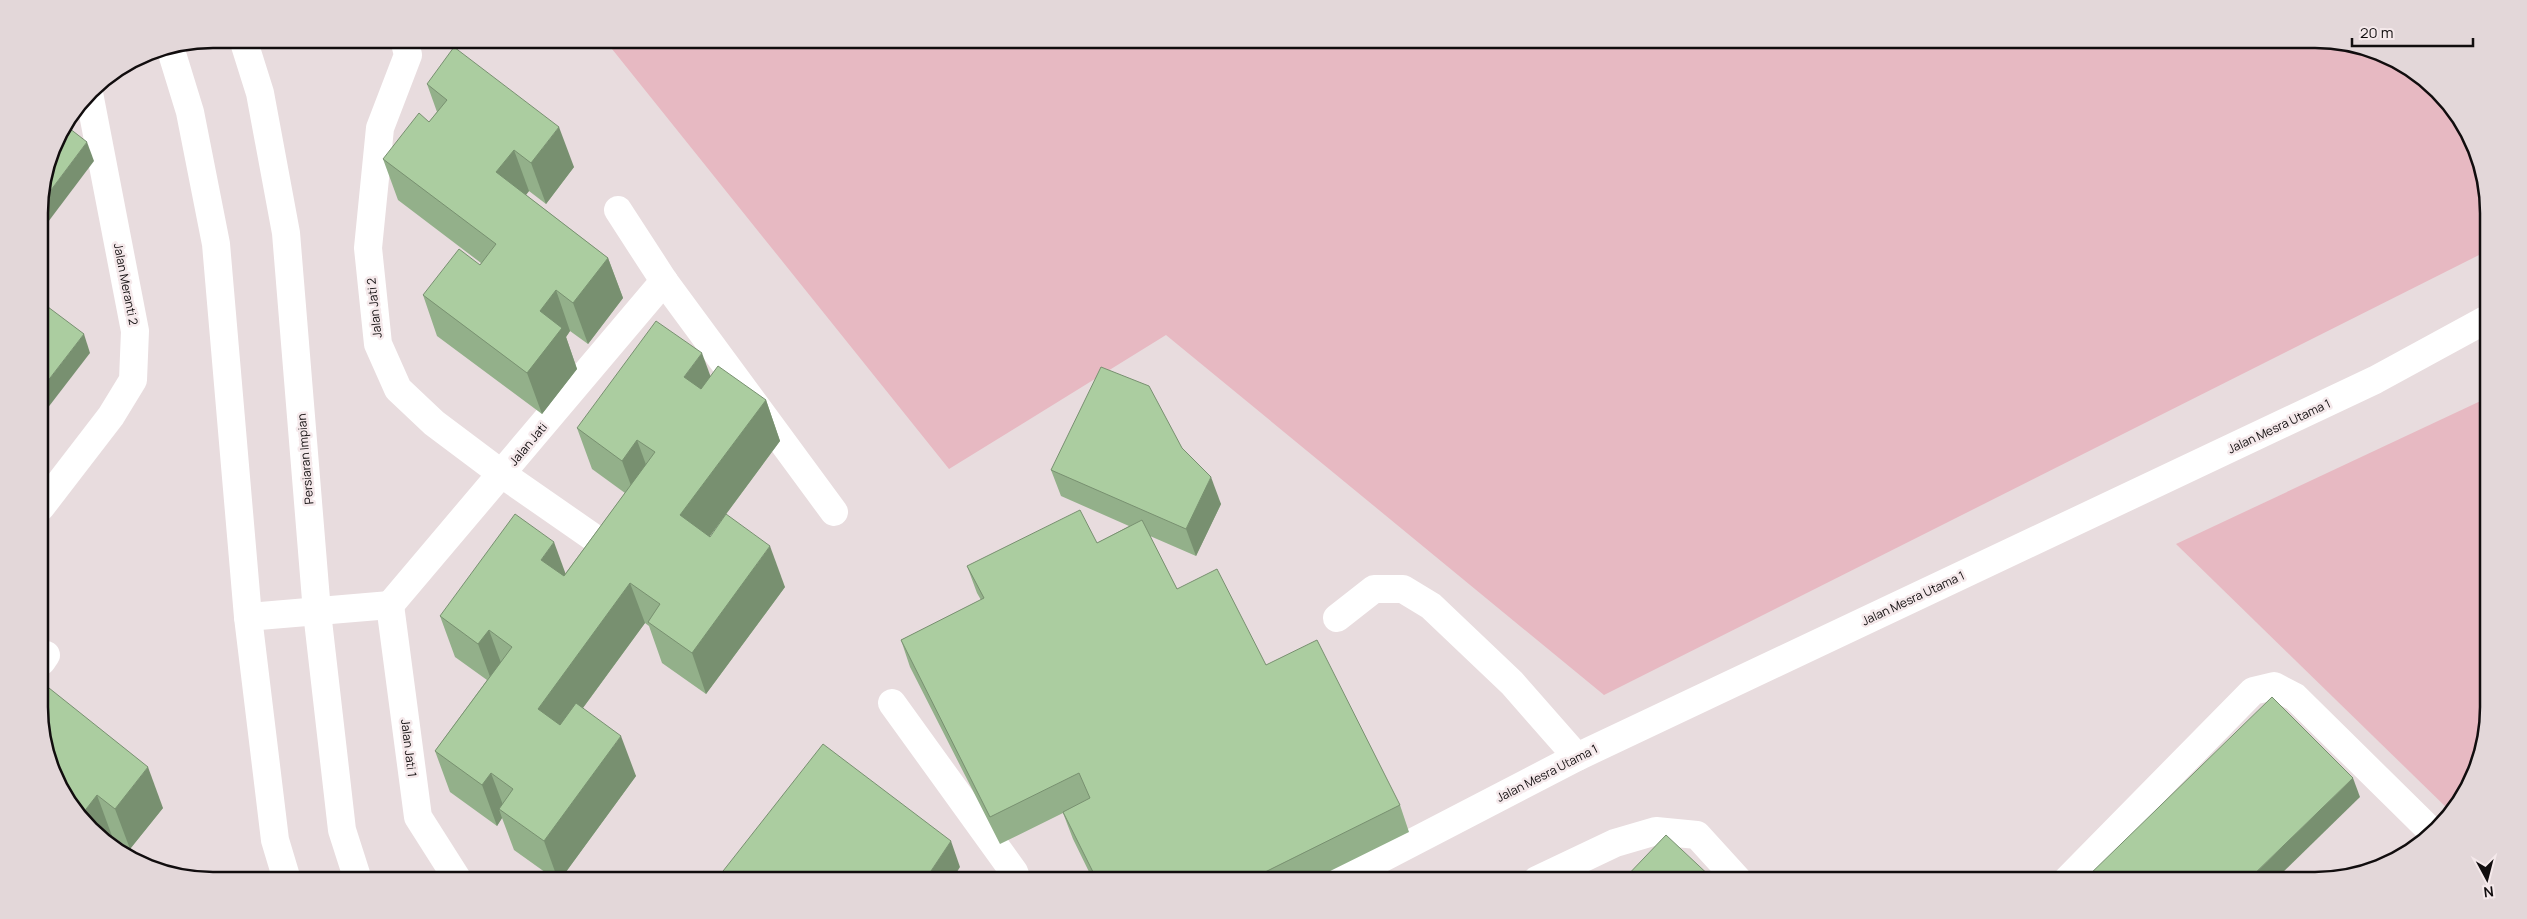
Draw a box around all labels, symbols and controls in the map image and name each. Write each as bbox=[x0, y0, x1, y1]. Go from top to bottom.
scale bar bbox=[2352, 15, 2473, 47]
text: 20 m bbox=[2360, 22, 2393, 43]
street label: Jalan Meranti 2 bbox=[110, 242, 142, 327]
street label: Jalan Jati 2 bbox=[362, 277, 386, 339]
street label: Jalan Mesra Utama 1 bbox=[2225, 395, 2333, 457]
street label: Persiaran Impian bbox=[293, 413, 317, 505]
street label: Jalan Jati bbox=[505, 419, 551, 469]
street label: Jalan Mesra Utama 1 bbox=[1859, 567, 1967, 629]
street label: Jalan Jati 1 bbox=[397, 718, 421, 778]
street label: Jalan Mesra Utama 1 bbox=[1493, 740, 1601, 806]
north arrow bbox=[2462, 854, 2512, 904]
text: N bbox=[2482, 882, 2495, 902]

